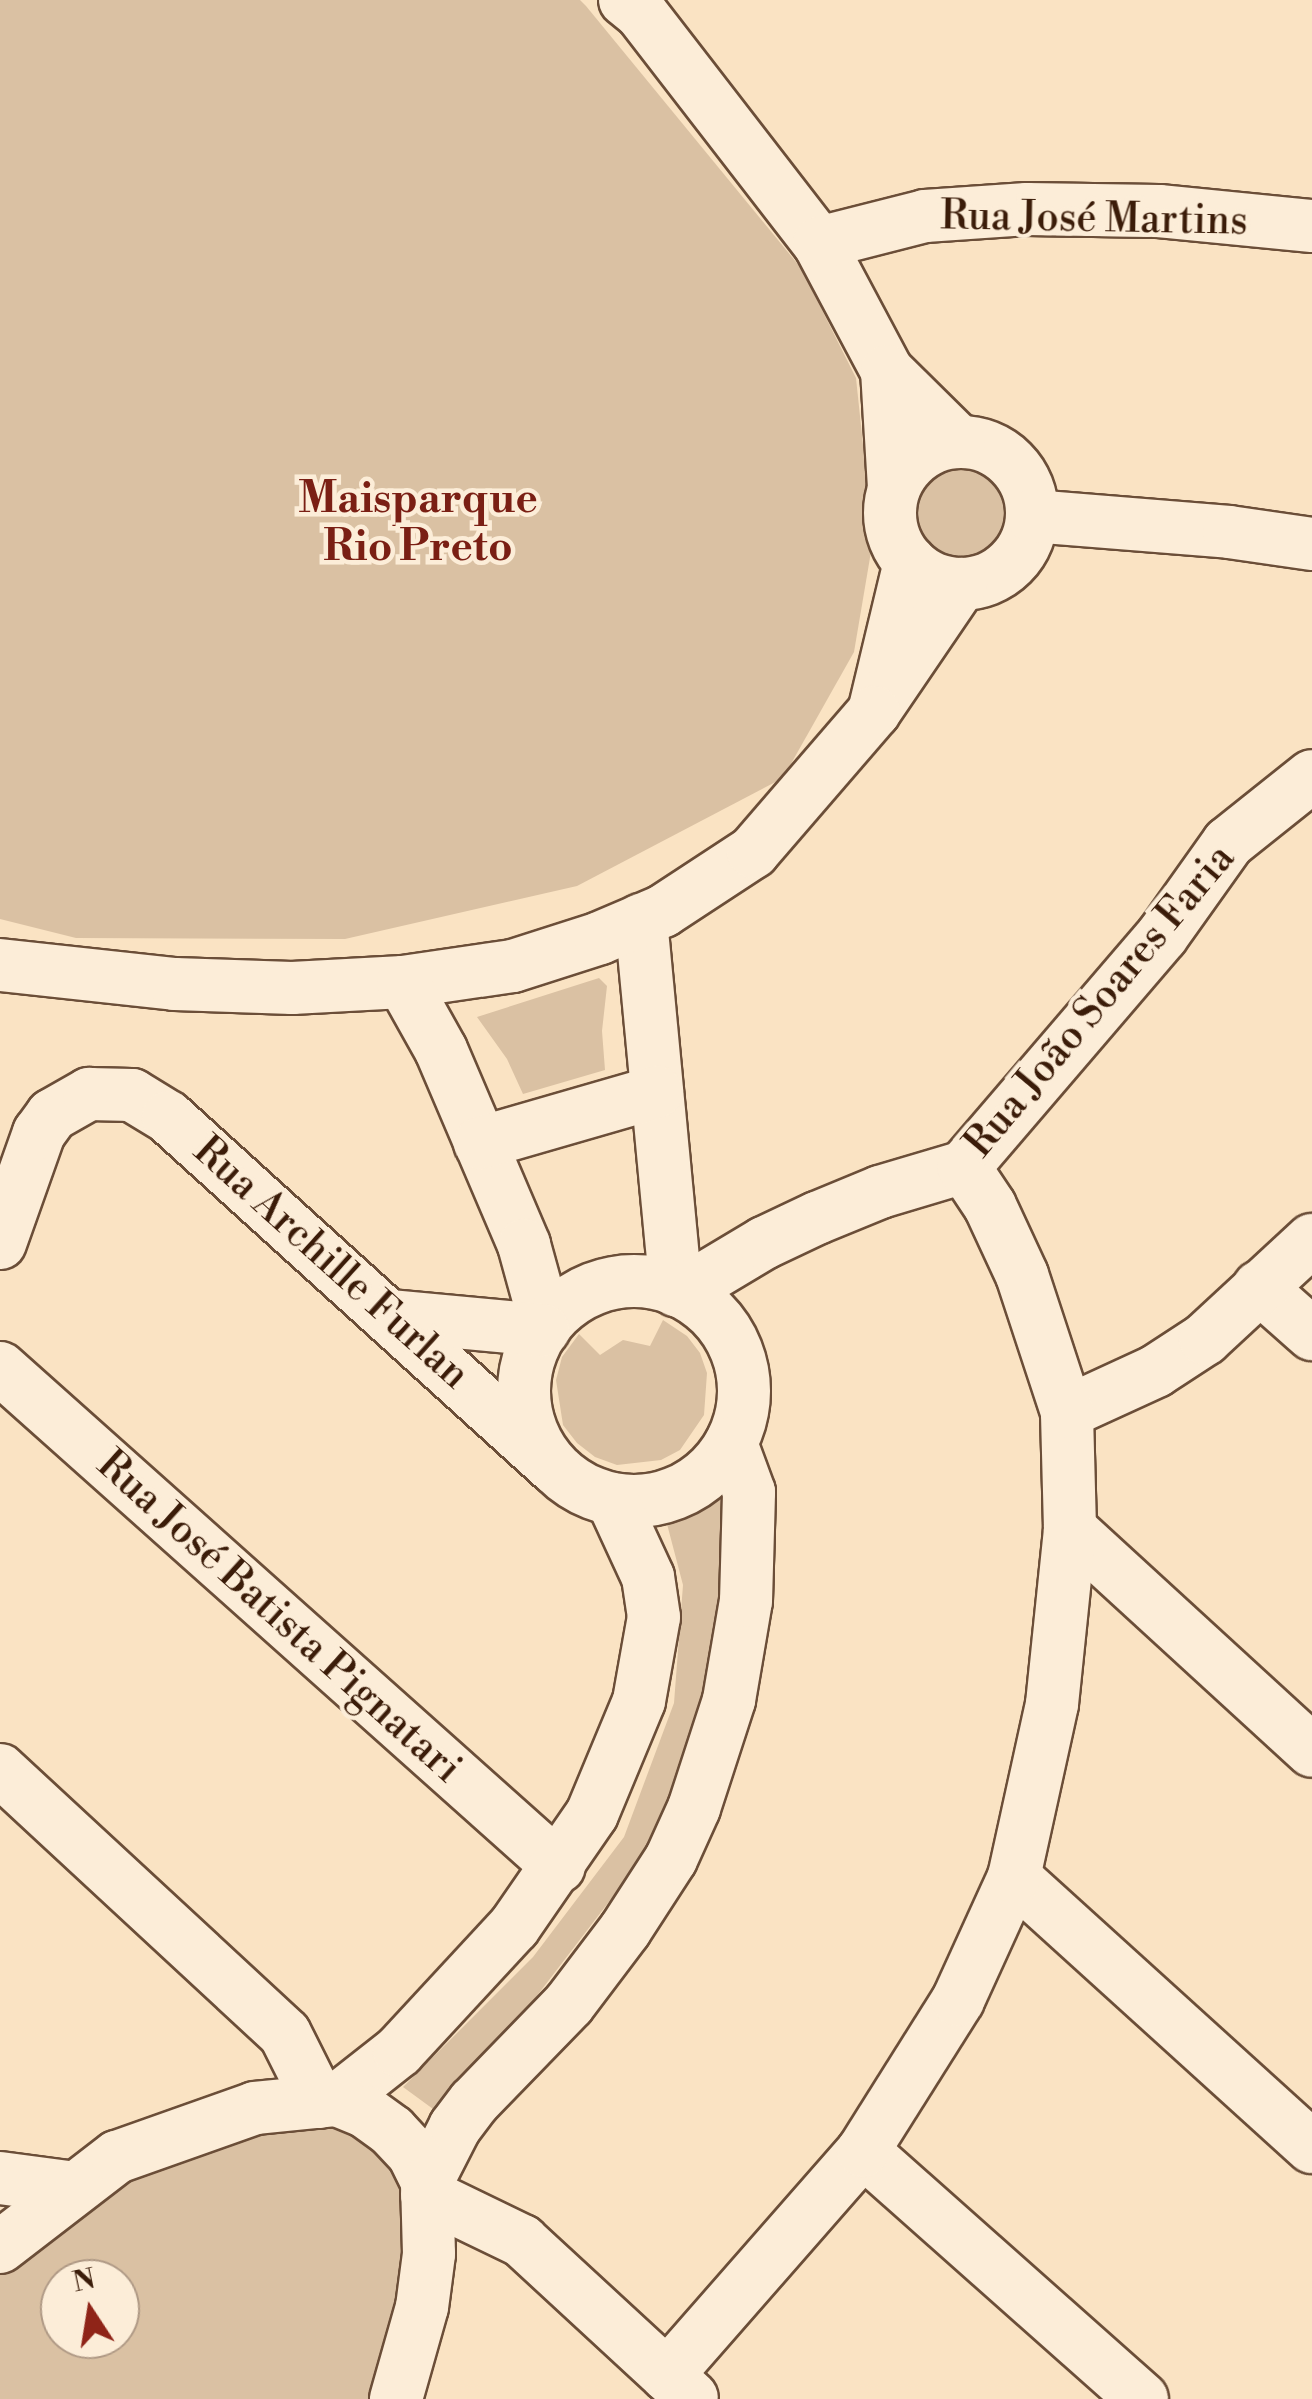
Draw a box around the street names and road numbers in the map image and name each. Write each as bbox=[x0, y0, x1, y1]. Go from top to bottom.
street label: Rua José Martins bbox=[940, 192, 1248, 246]
street label: Rua João Soares Faria bbox=[955, 835, 1245, 1167]
street label: Rua Archille Furlan bbox=[184, 1127, 478, 1399]
street label: Rua José Batista Pignatari bbox=[87, 1441, 471, 1793]

